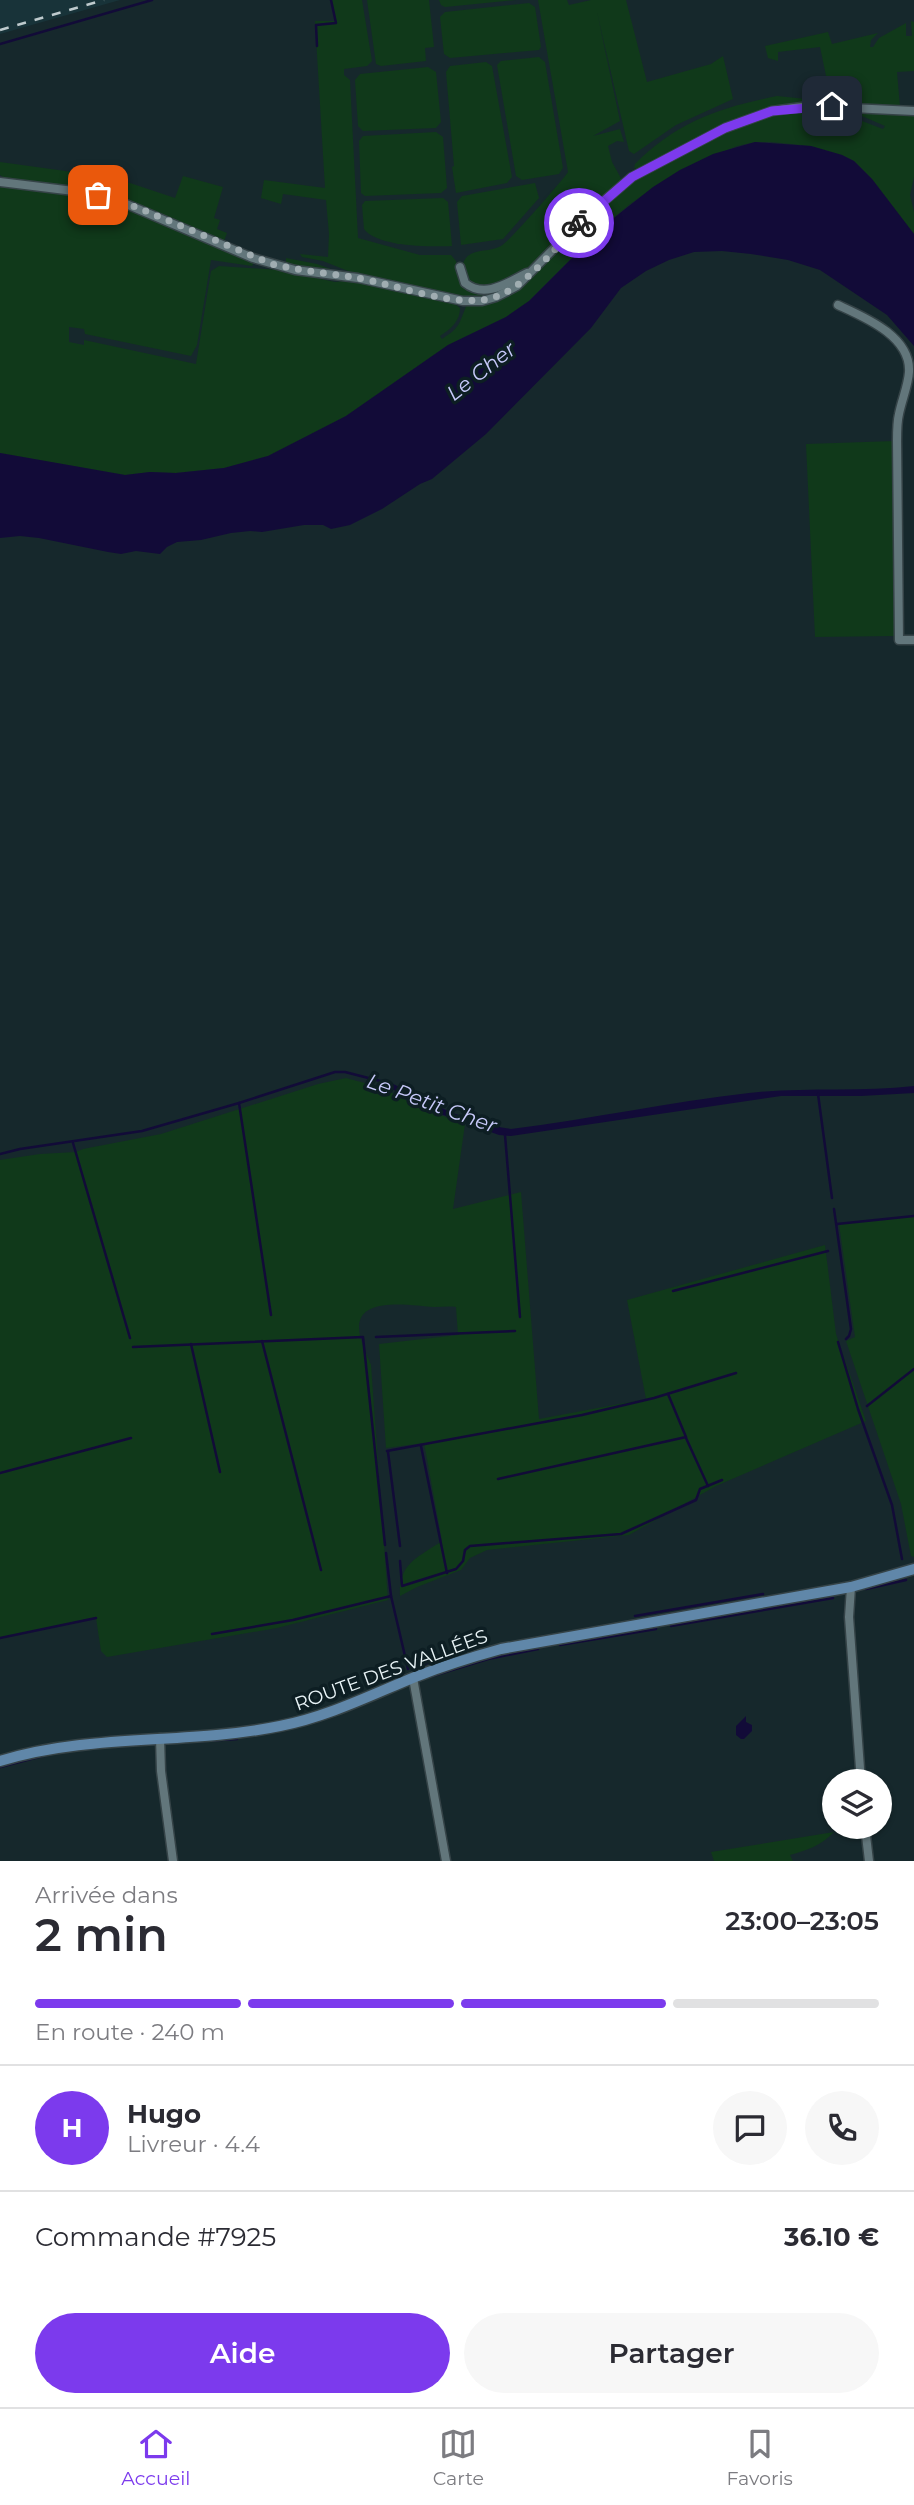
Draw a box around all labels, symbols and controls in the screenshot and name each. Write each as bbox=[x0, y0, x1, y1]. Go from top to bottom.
pin bbox=[802, 76, 862, 136]
icon: home bbox=[813, 87, 851, 125]
pin bbox=[68, 165, 128, 225]
icon: bag bbox=[79, 176, 117, 214]
courier bbox=[544, 188, 614, 258]
icon: bike bbox=[560, 204, 598, 242]
water label: Le Cher bbox=[441, 336, 521, 406]
water label: Le Petit Cher bbox=[364, 1068, 501, 1138]
street label: ROUTE DES VALLÉES bbox=[291, 1624, 491, 1716]
map controls bbox=[822, 1769, 892, 1839]
button: layers bbox=[822, 1769, 892, 1839]
text: Arrivée dans bbox=[35, 1881, 178, 1909]
text: 23:00–23:05 bbox=[725, 1905, 879, 1937]
text: 2 min bbox=[35, 1906, 168, 1963]
text: En route · 240 m bbox=[35, 2018, 225, 2046]
button: chat bbox=[713, 2091, 787, 2165]
button: phone bbox=[805, 2091, 879, 2165]
text: Hugo bbox=[127, 2098, 201, 2130]
text: H bbox=[61, 2112, 83, 2144]
text: Livreur · 4.4 bbox=[127, 2130, 260, 2158]
text: Commande #7925 bbox=[35, 2221, 276, 2253]
text: 36.10 € bbox=[784, 2221, 879, 2253]
button: Aide bbox=[35, 2313, 450, 2393]
button: Partager bbox=[464, 2313, 879, 2393]
tab: Accueil bbox=[121, 2425, 190, 2490]
tab: Carte bbox=[433, 2425, 484, 2490]
tab: Favoris bbox=[726, 2425, 793, 2490]

